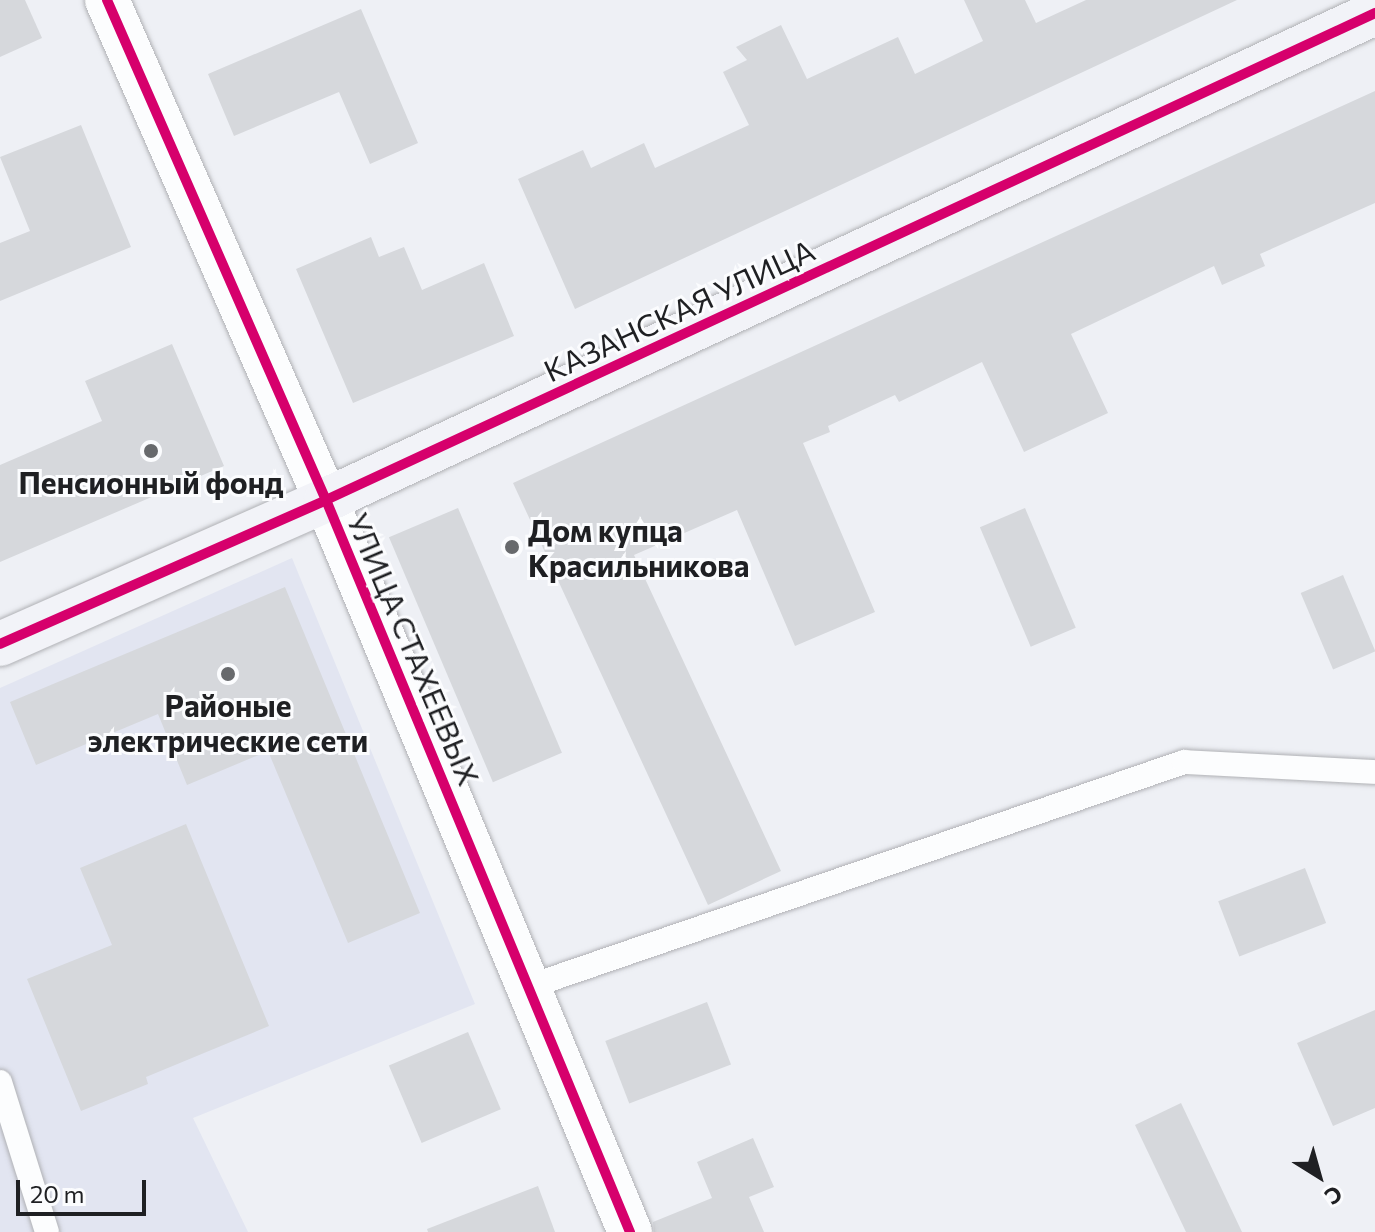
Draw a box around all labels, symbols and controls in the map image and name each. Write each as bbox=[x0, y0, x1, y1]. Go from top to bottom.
street label: КАЗАНСКАЯ УЛИЦА bbox=[538, 231, 820, 389]
marker: Пенсионный фонд bbox=[142, 442, 160, 460]
place label: Пенсионный фонд bbox=[18, 464, 284, 500]
street label: УЛИЦА СТАХЕЕВЫХ bbox=[340, 507, 488, 791]
place label: Дом купца Красильникова bbox=[528, 512, 749, 582]
marker: Дом купца Красильникова bbox=[503, 538, 521, 556]
marker: Районые электрические сети bbox=[219, 665, 237, 683]
place label: Районые электрические сети bbox=[88, 687, 368, 758]
north arrow bbox=[1279, 1136, 1359, 1216]
scale bar bbox=[20, 1164, 150, 1214]
text: 20 m bbox=[30, 1179, 84, 1208]
text: С bbox=[1320, 1180, 1348, 1211]

